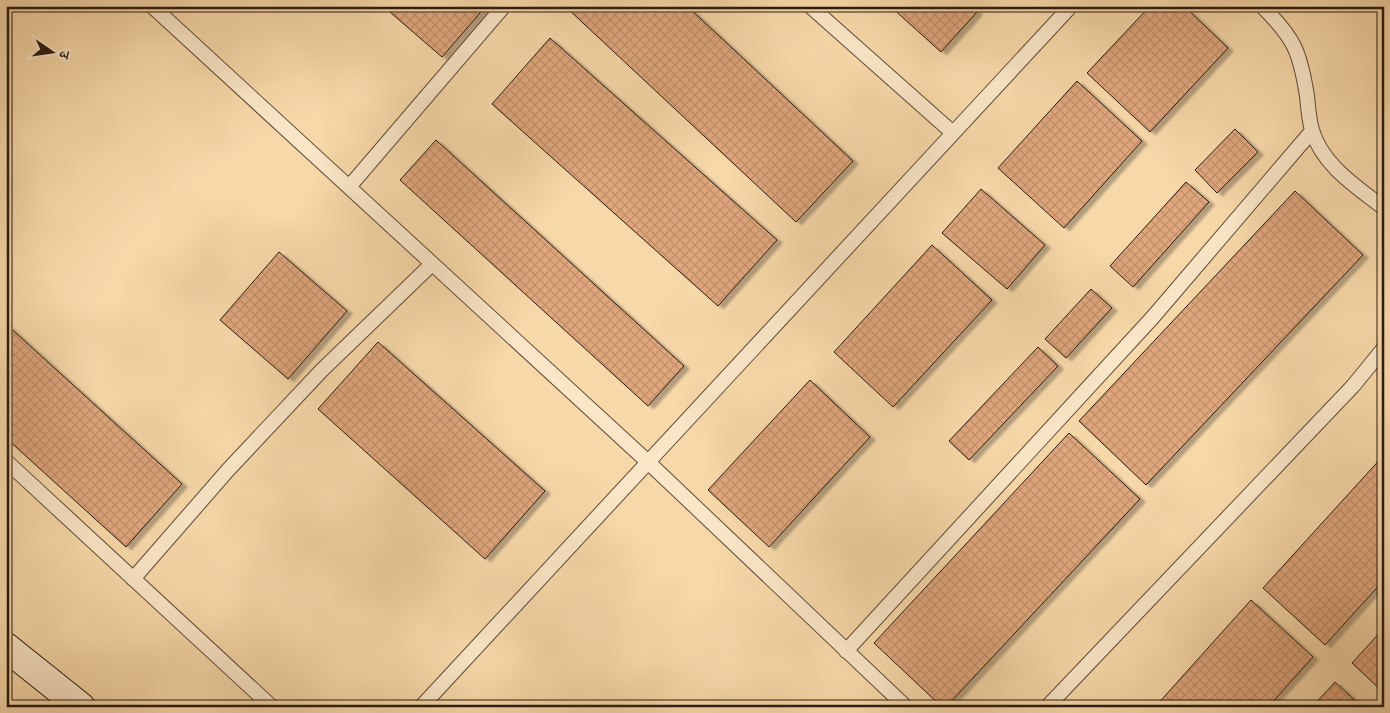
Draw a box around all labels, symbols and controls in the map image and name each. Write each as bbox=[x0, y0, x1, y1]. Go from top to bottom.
north arrow bbox=[28, 28, 78, 78]
text: उ bbox=[55, 48, 73, 61]

